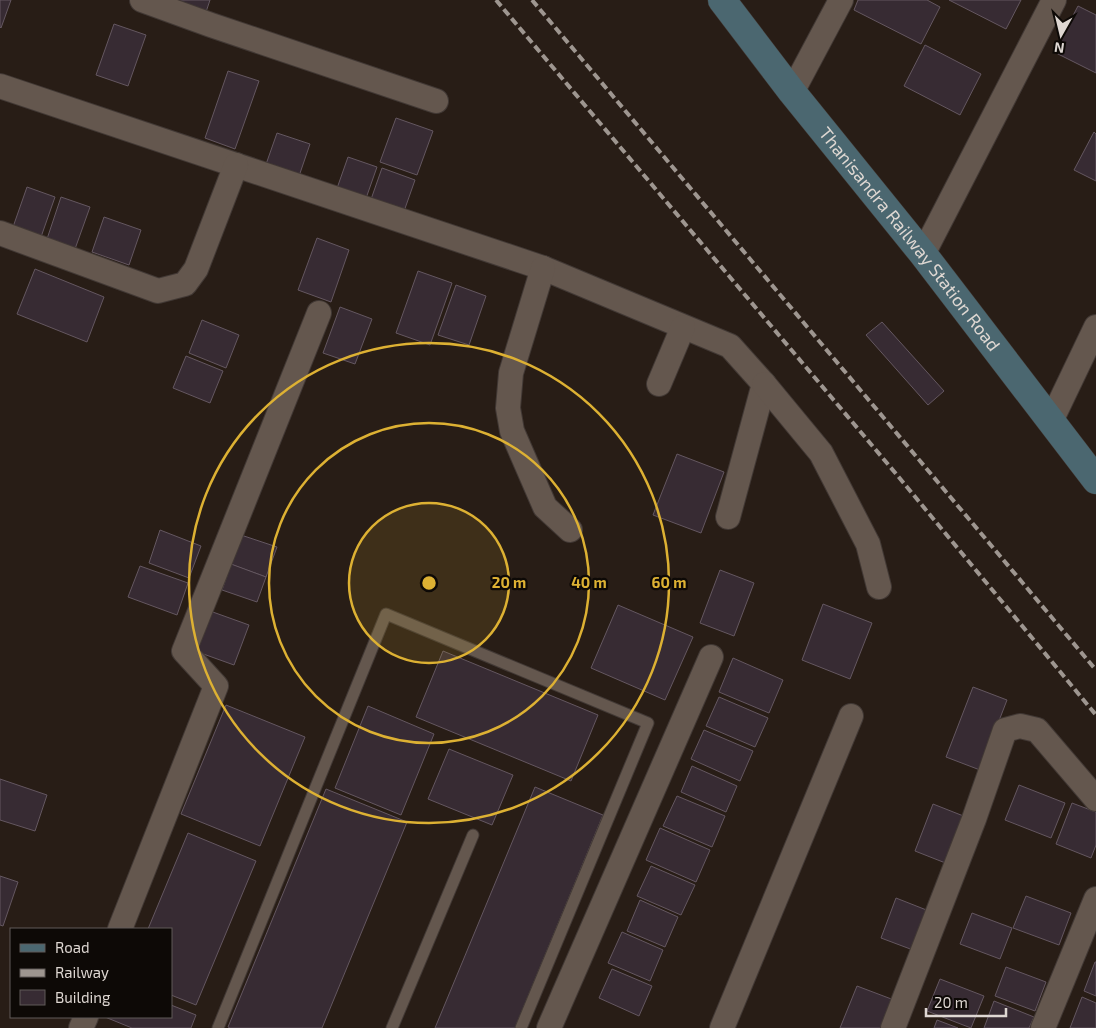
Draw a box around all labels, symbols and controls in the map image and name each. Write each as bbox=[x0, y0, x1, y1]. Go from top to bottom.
north arrow bbox=[1036, 10, 1086, 60]
text: N bbox=[1053, 39, 1065, 57]
street label: Thanisandra Railway Station Road bbox=[815, 122, 1005, 355]
text: 20 m bbox=[492, 573, 526, 591]
text: 40 m bbox=[571, 573, 607, 591]
text: 60 m bbox=[652, 573, 686, 591]
centre of rings bbox=[420, 574, 438, 592]
legend bbox=[10, 928, 172, 1018]
text: Road bbox=[55, 938, 90, 956]
text: Railway bbox=[55, 963, 109, 981]
scale bar bbox=[926, 986, 1006, 1018]
text: Building bbox=[55, 988, 111, 1006]
text: 20 m bbox=[934, 993, 968, 1011]

